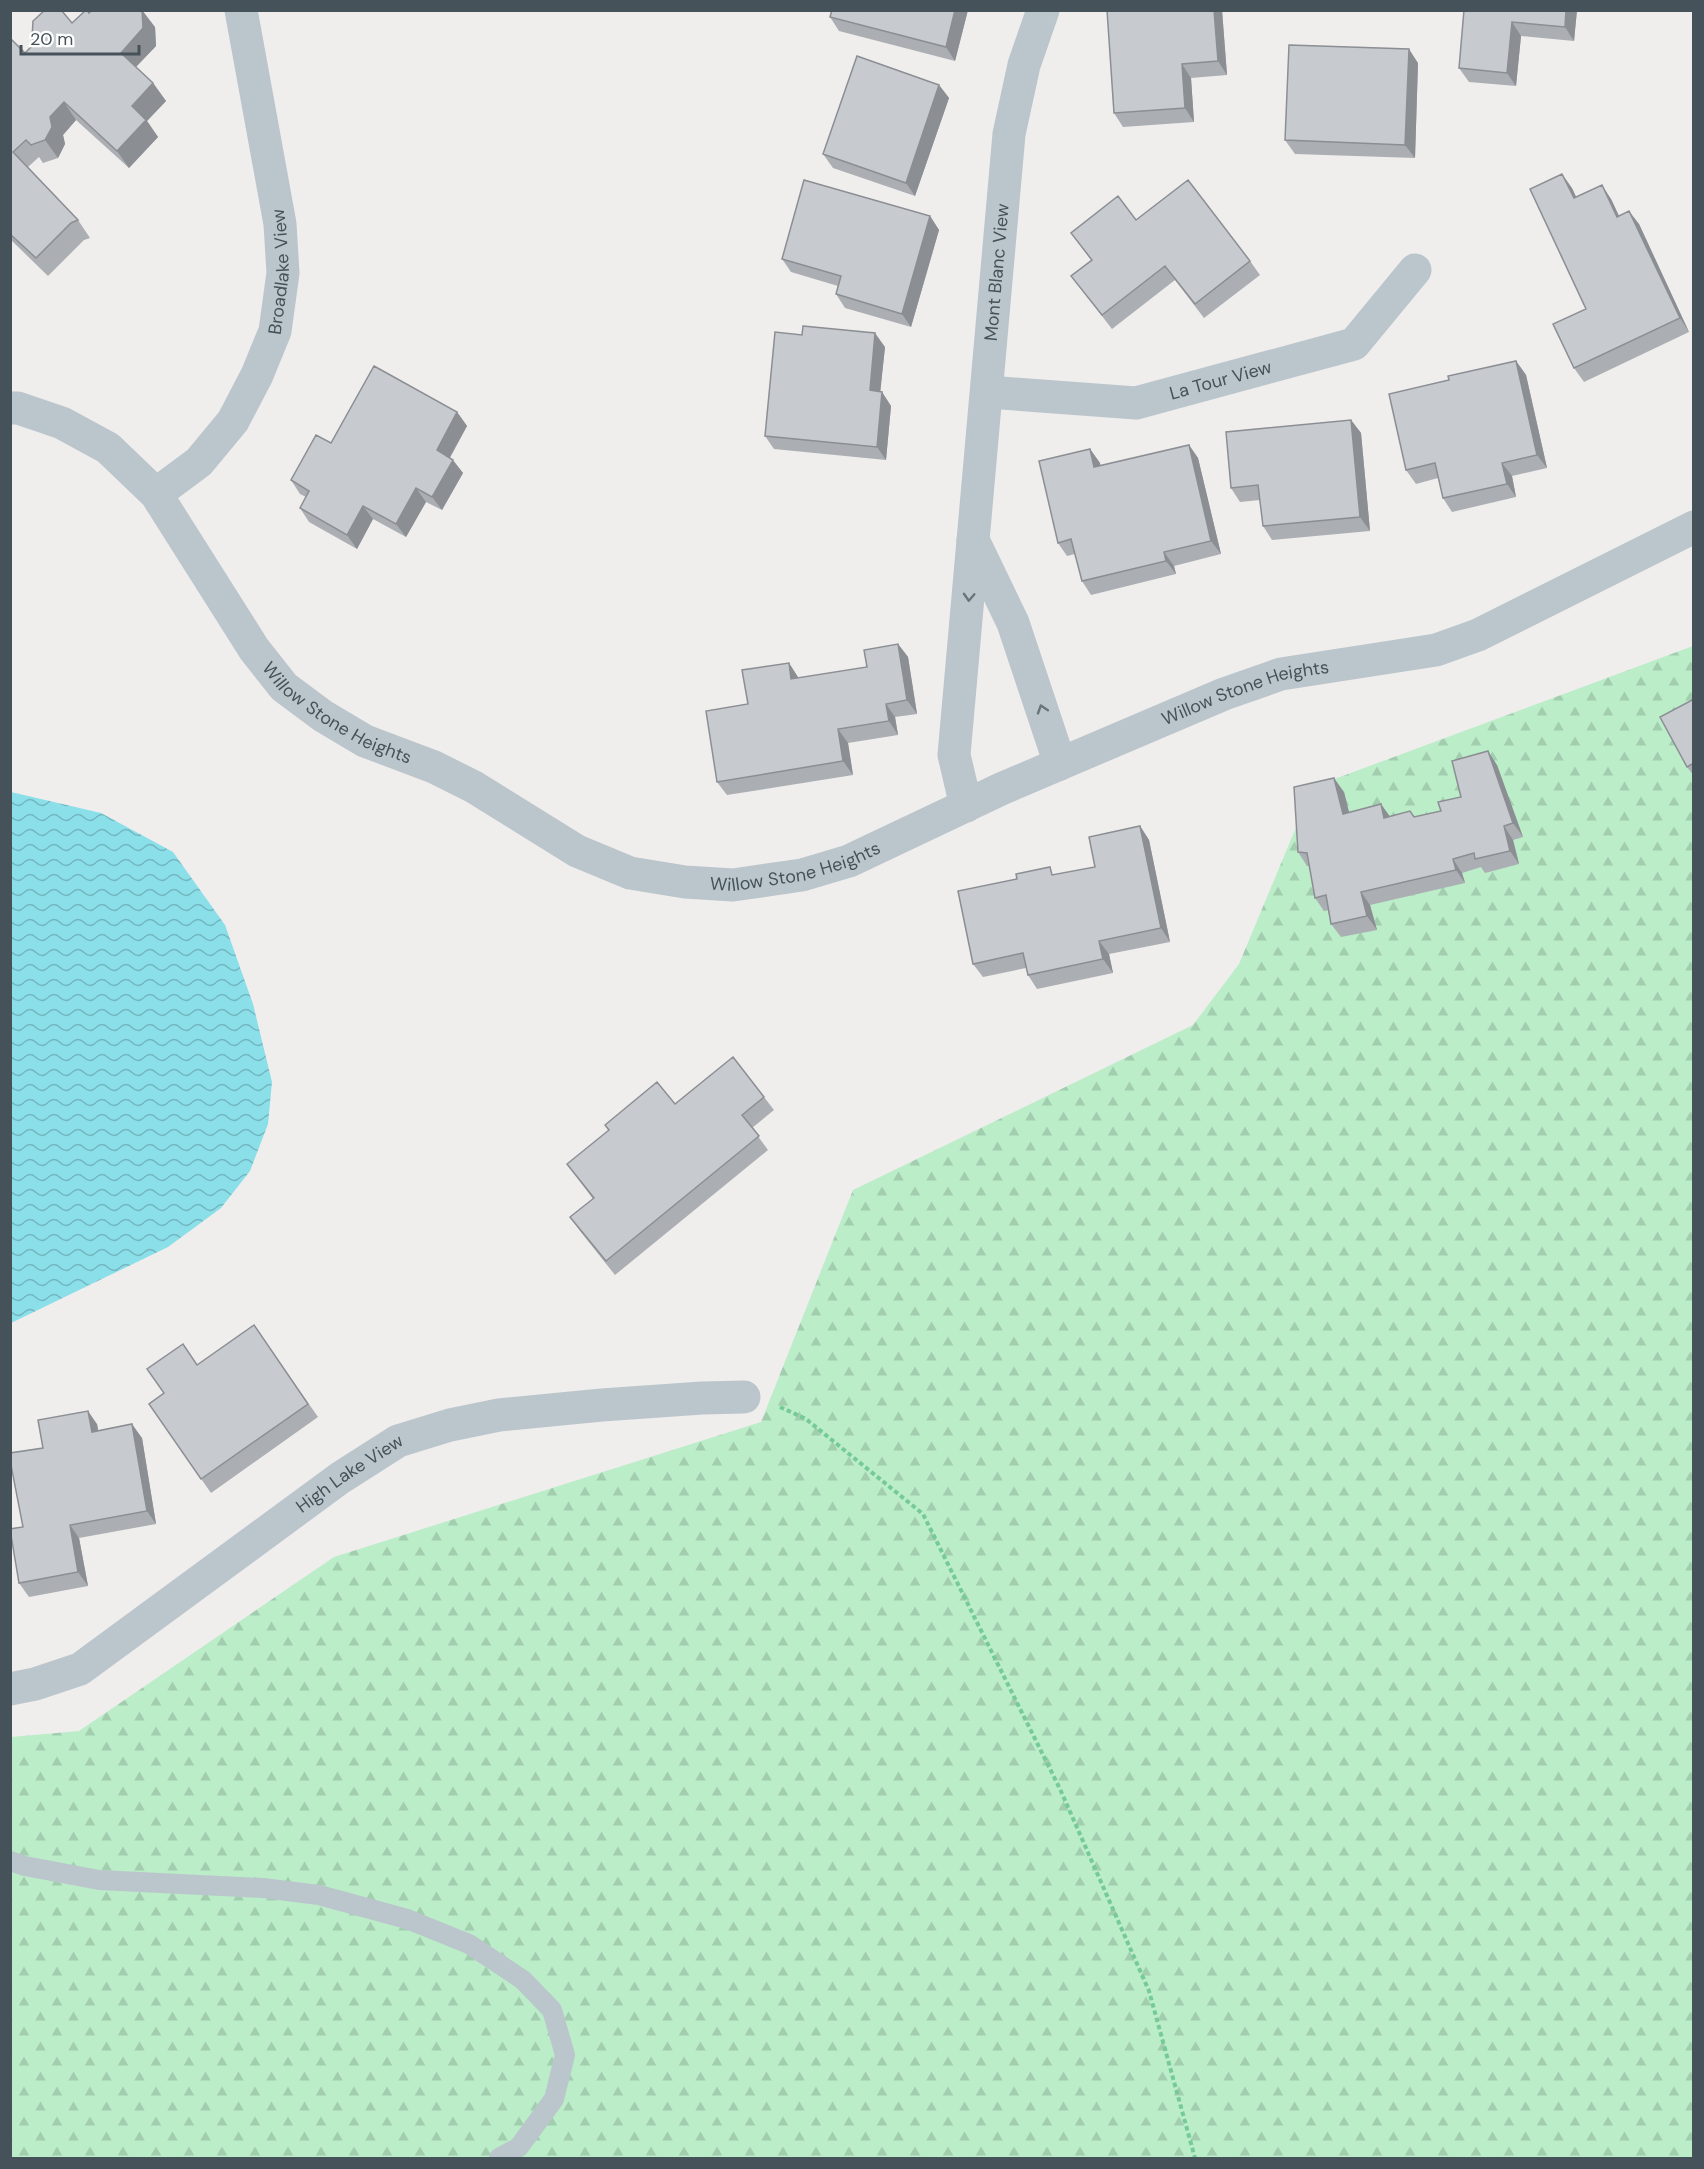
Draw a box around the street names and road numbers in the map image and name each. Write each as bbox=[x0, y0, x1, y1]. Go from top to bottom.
street label: Mont Blanc View bbox=[979, 202, 1015, 342]
street label: Broadlake View bbox=[263, 207, 295, 336]
street label: La Tour View bbox=[1167, 355, 1275, 405]
street label: Willow Stone Heights bbox=[1158, 655, 1331, 731]
street label: Willow Stone Heights bbox=[257, 657, 415, 770]
street label: Willow Stone Heights bbox=[709, 836, 884, 897]
street label: High Lake View bbox=[291, 1429, 408, 1518]

